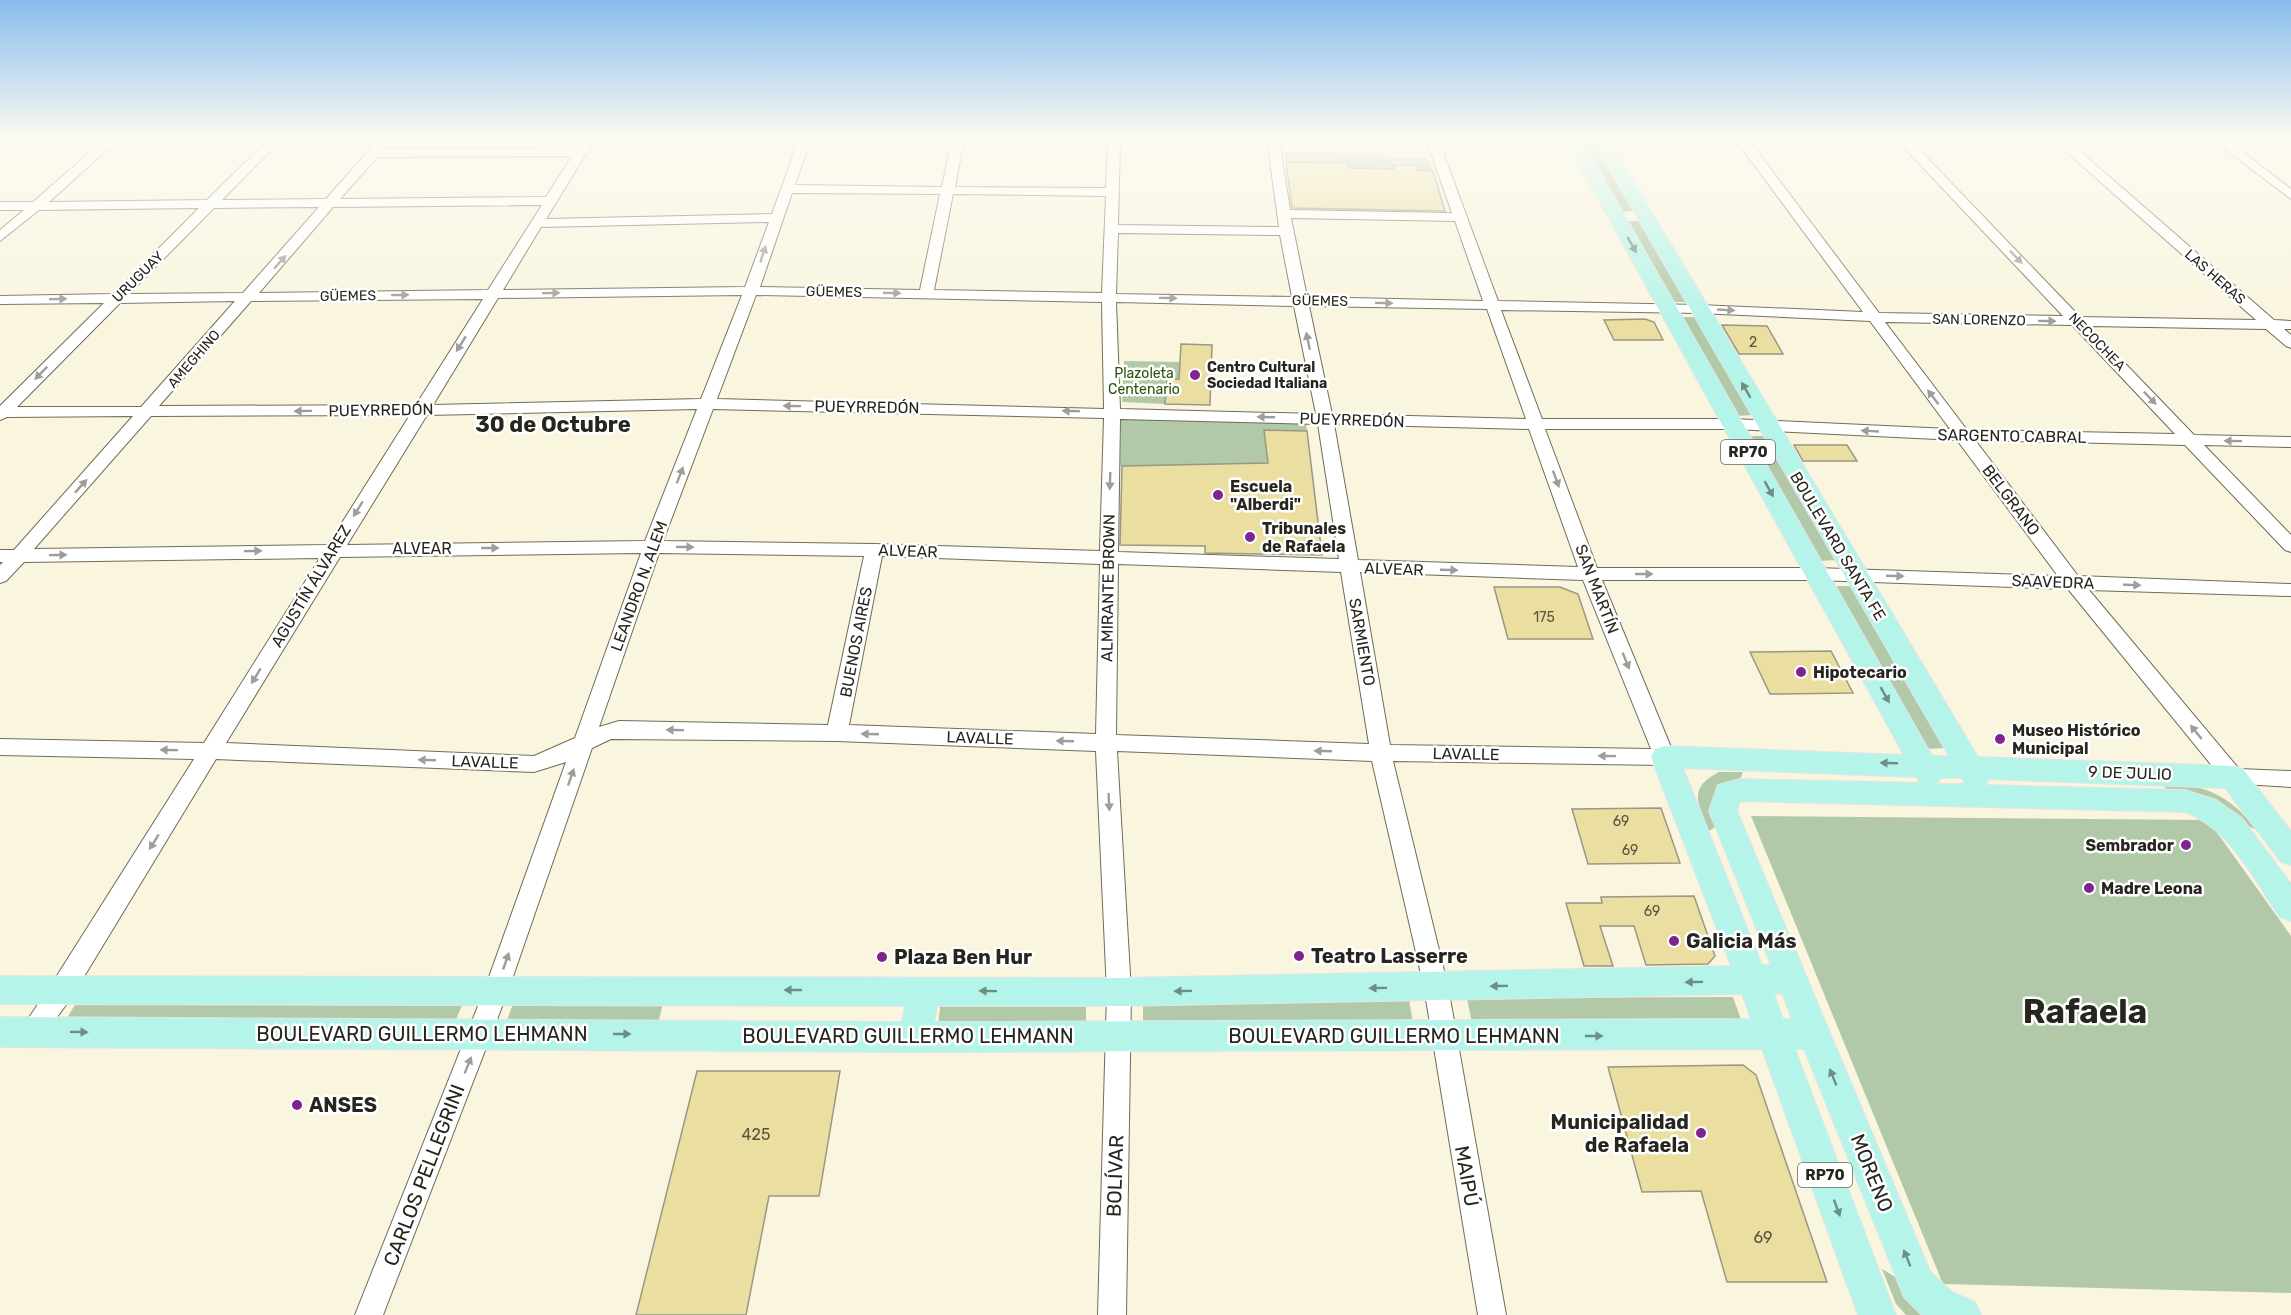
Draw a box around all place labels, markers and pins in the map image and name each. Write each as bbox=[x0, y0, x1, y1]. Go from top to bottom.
place label: Centro Cultural Sociedad Italiana bbox=[1207, 359, 1327, 392]
marker: Centro Cultural Sociedad Italiana bbox=[1188, 368, 1202, 382]
place label: Escuela "Alberdi" bbox=[1230, 477, 1301, 514]
marker: Escuela "Alberdi" bbox=[1211, 488, 1225, 502]
place label: Tribunales de Rafaela bbox=[1262, 519, 1346, 556]
marker: Tribunales de Rafaela bbox=[1243, 530, 1257, 544]
place label: Hipotecario bbox=[1813, 663, 1907, 682]
marker: Hipotecario bbox=[1794, 665, 1808, 679]
place label: Museo Histórico Municipal bbox=[2012, 721, 2141, 758]
marker: Museo Histórico Municipal bbox=[1993, 732, 2007, 746]
place label: Sembrador bbox=[2085, 836, 2175, 855]
marker: Sembrador bbox=[2179, 838, 2193, 852]
place label: Madre Leona bbox=[2101, 879, 2202, 898]
marker: Madre Leona bbox=[2082, 881, 2096, 895]
place label: Galicia Más bbox=[1686, 929, 1797, 953]
marker: Galicia Más bbox=[1667, 934, 1681, 948]
place label: Teatro Lasserre bbox=[1311, 944, 1468, 968]
place label: Plaza Ben Hur bbox=[894, 945, 1032, 969]
marker: Teatro Lasserre bbox=[1292, 949, 1306, 963]
marker: Plaza Ben Hur bbox=[875, 950, 889, 964]
place label: ANSES bbox=[309, 1093, 377, 1117]
marker: ANSES bbox=[290, 1098, 304, 1112]
place label: Municipalidad de Rafaela bbox=[1551, 1110, 1689, 1157]
marker: Municipalidad de Rafaela bbox=[1694, 1126, 1708, 1140]

